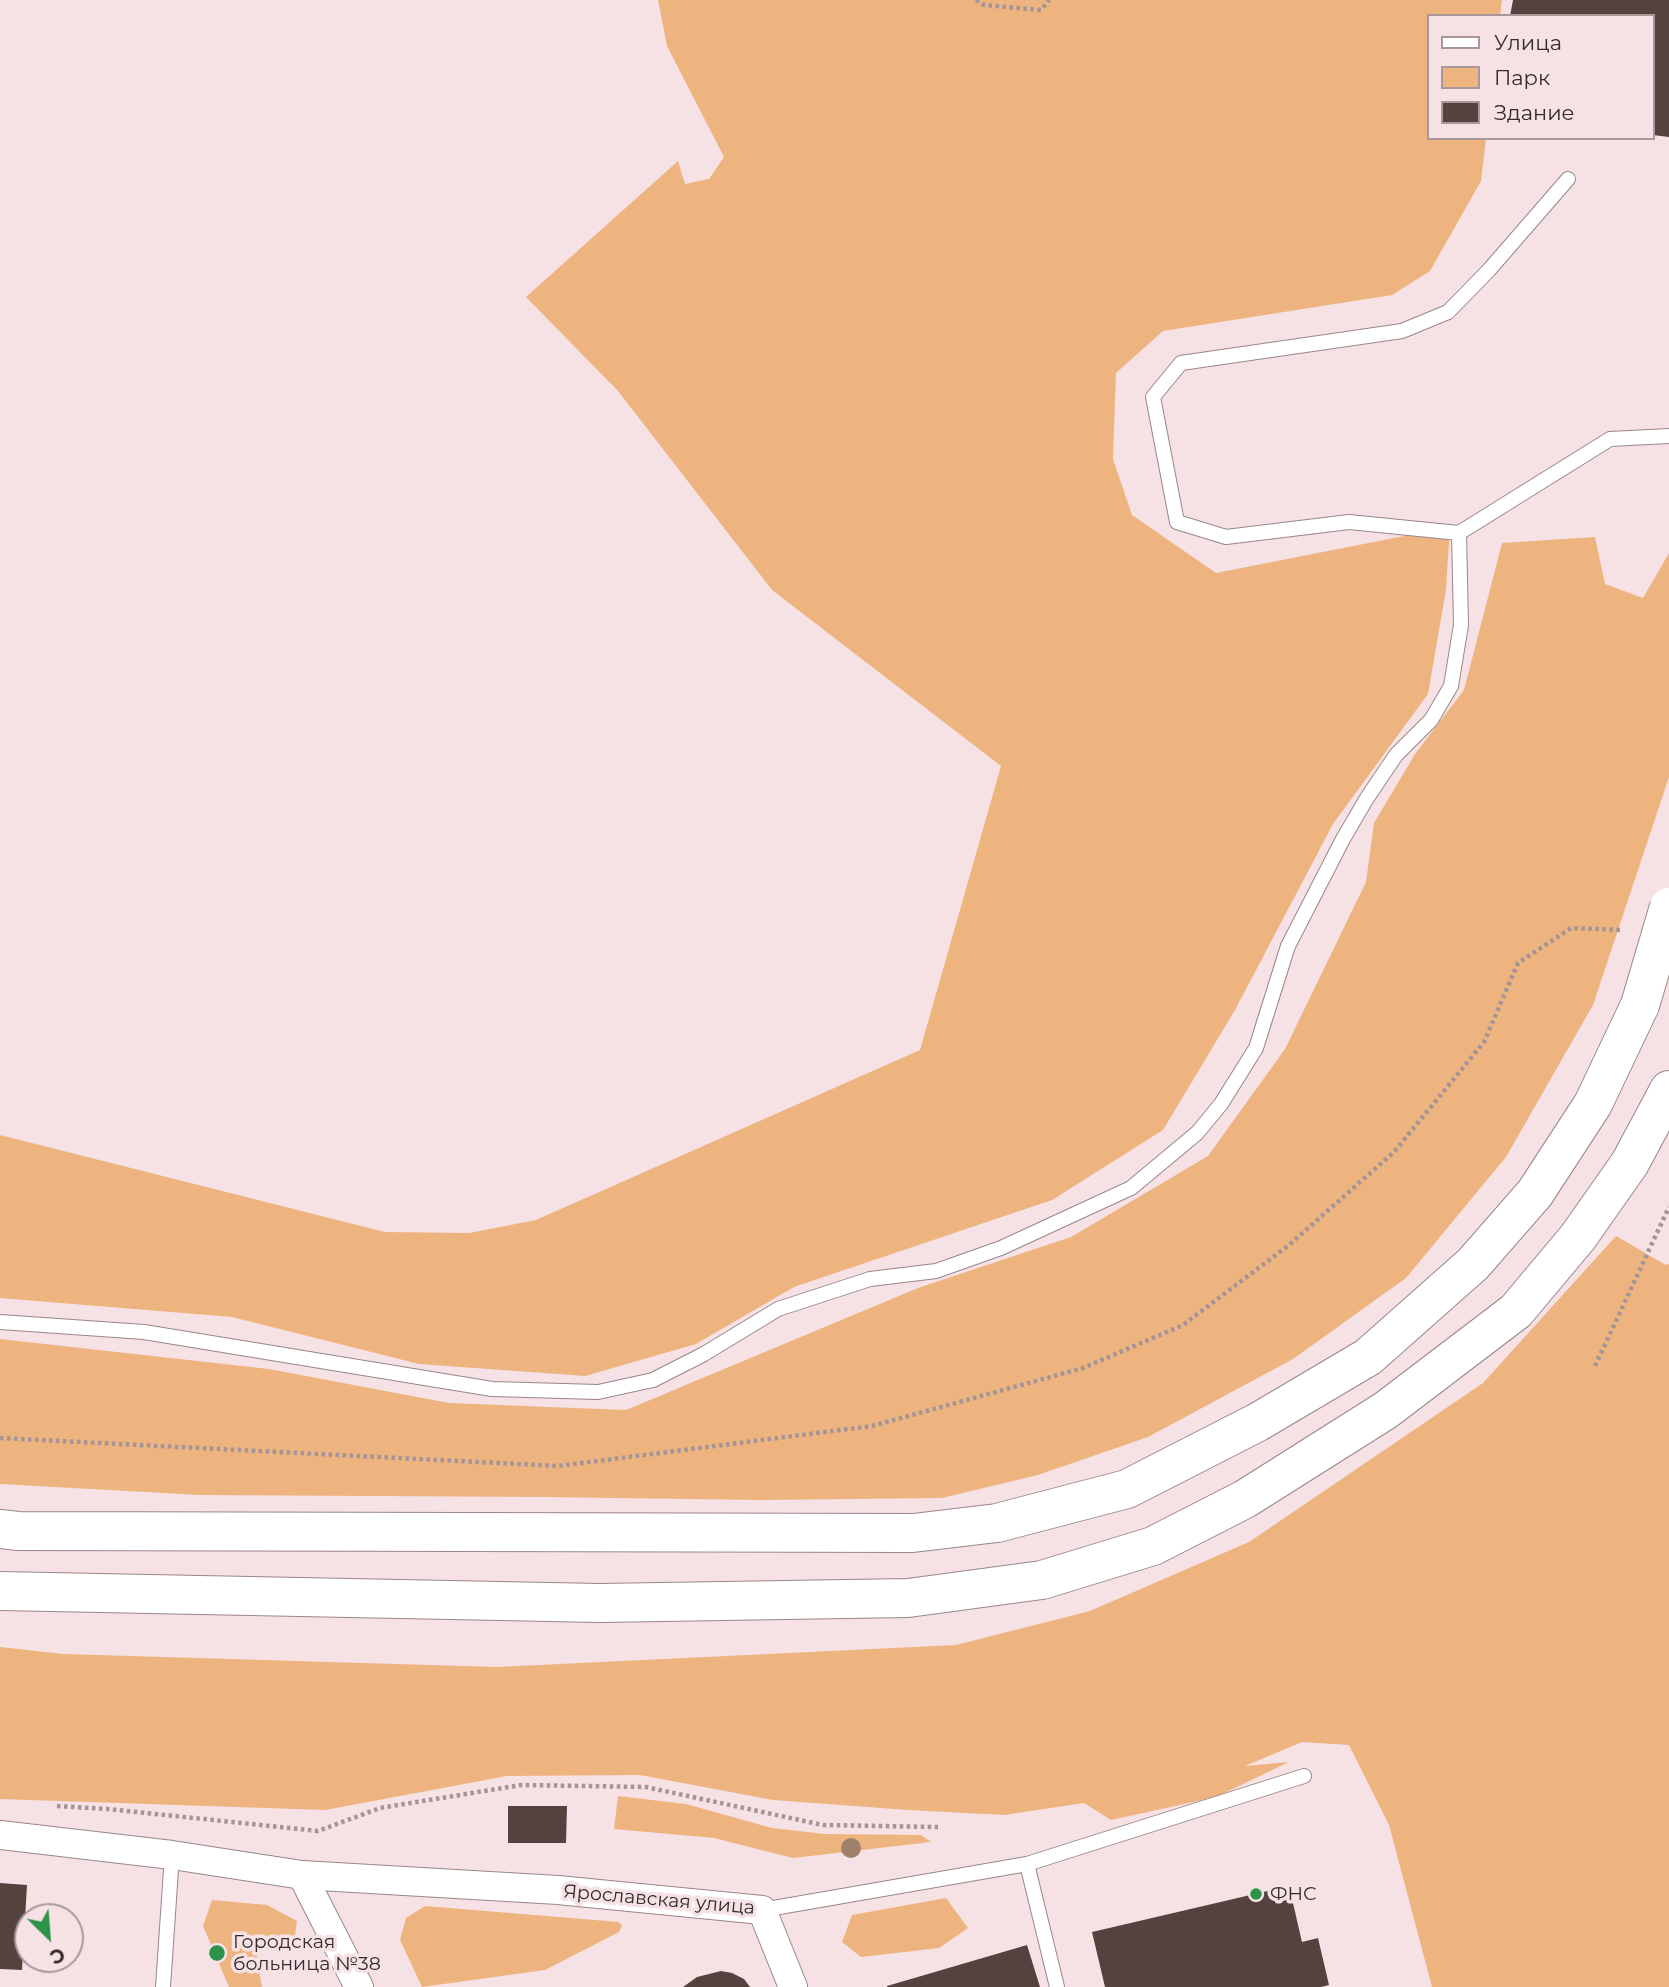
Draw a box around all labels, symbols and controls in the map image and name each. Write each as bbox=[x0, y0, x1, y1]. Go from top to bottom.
legend bbox=[1428, 14, 1655, 140]
text: Улица bbox=[1494, 30, 1562, 55]
text: Парк bbox=[1494, 65, 1550, 90]
text: Здание bbox=[1494, 100, 1575, 125]
street label: Ярославская улица bbox=[562, 1880, 756, 1920]
place label: ФНС bbox=[1270, 1883, 1317, 1905]
marker: ФНС bbox=[1248, 1886, 1264, 1902]
north arrow bbox=[14, 1903, 84, 1973]
place label: Городская больница №38 bbox=[233, 1931, 381, 1975]
text: С bbox=[46, 1942, 68, 1969]
marker: Городская больница №38 bbox=[207, 1943, 227, 1963]

